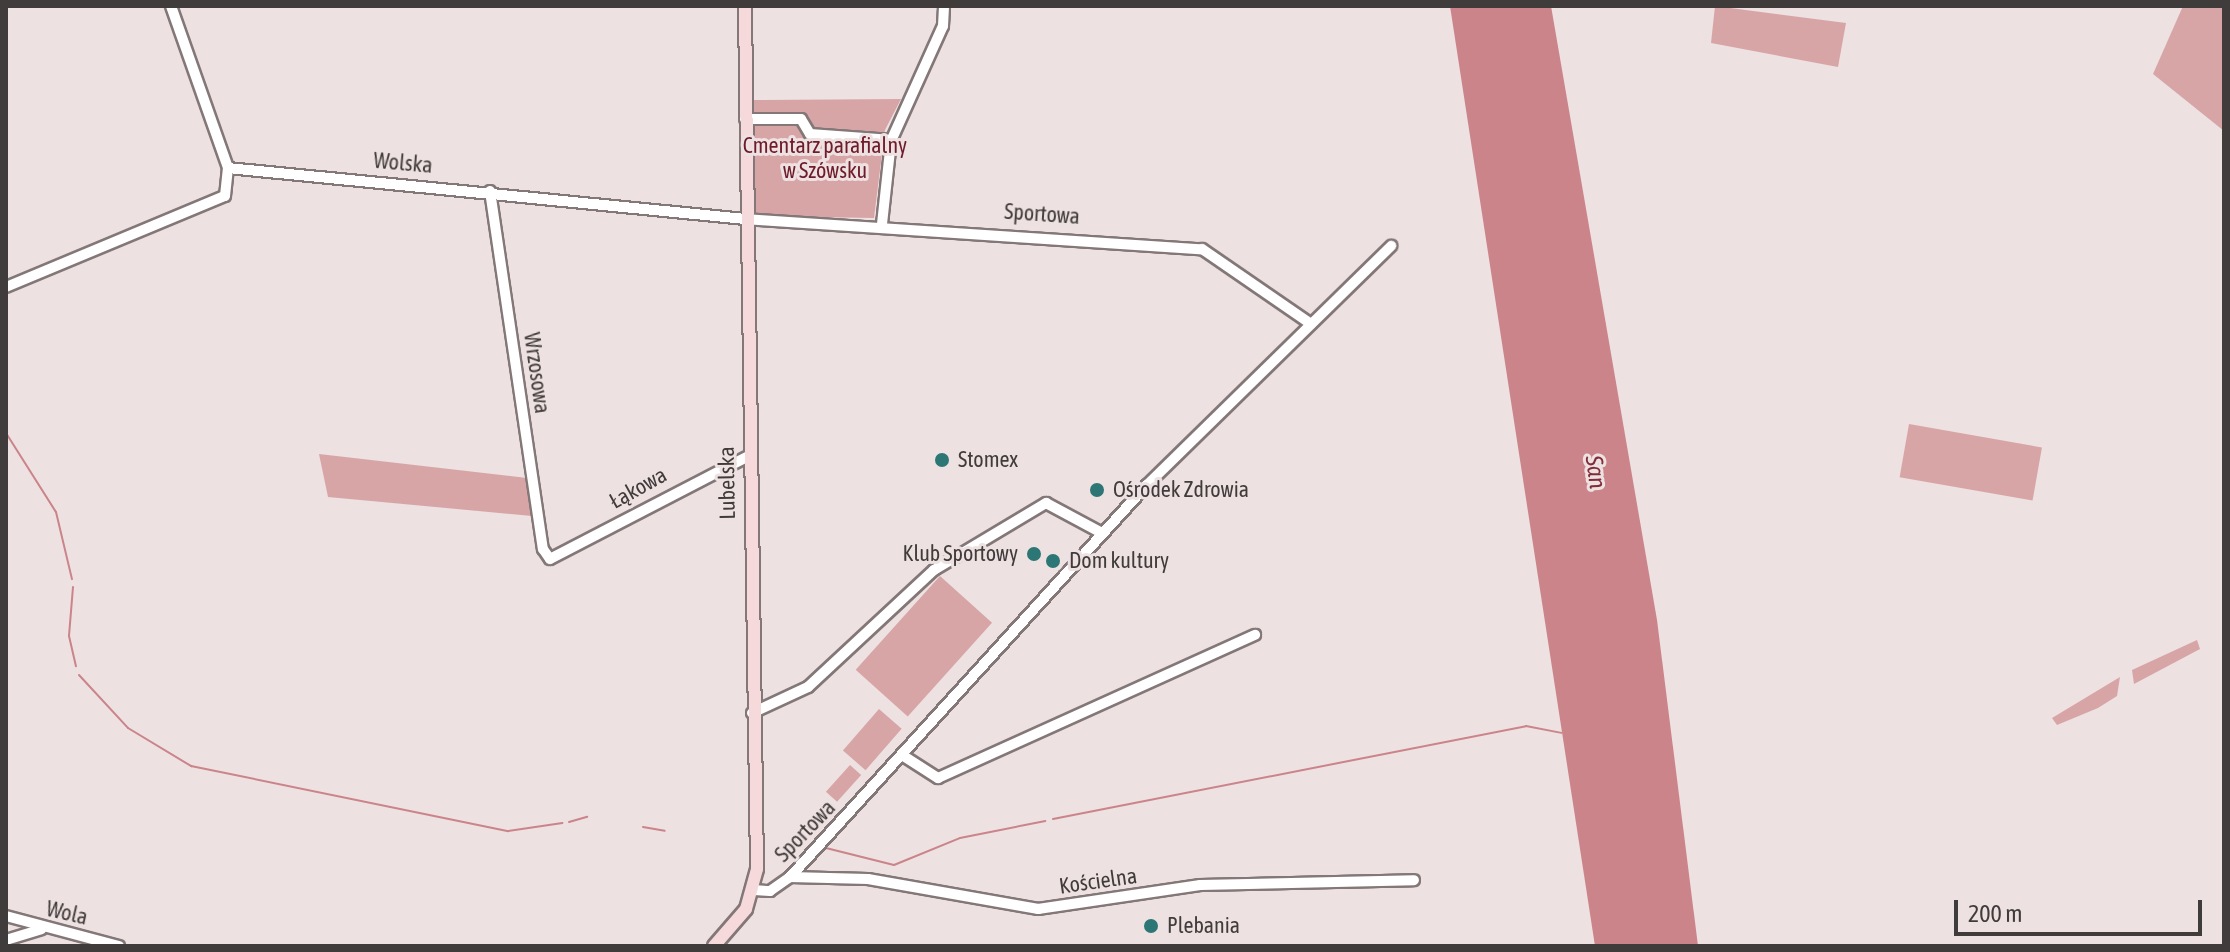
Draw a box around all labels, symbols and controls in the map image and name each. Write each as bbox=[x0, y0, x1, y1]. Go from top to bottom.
park label: Cmentarz parafialny w Szówsku bbox=[743, 132, 907, 184]
street label: Wolska bbox=[372, 147, 434, 179]
street label: Sportowa bbox=[1003, 198, 1081, 230]
street label: Wrzosowa bbox=[518, 331, 556, 415]
street label: Lubelska bbox=[713, 446, 741, 520]
place label: Stomex bbox=[958, 447, 1018, 473]
marker: Stomex bbox=[933, 451, 951, 469]
water label: San bbox=[1579, 454, 1613, 490]
street label: Łąkowa bbox=[605, 462, 671, 514]
place label: Ośrodek Zdrowia bbox=[1113, 477, 1249, 503]
marker: Ośrodek Zdrowia bbox=[1088, 481, 1106, 499]
place label: Klub Sportowy bbox=[903, 541, 1018, 567]
marker: Klub Sportowy bbox=[1025, 545, 1043, 563]
place label: Dom kultury bbox=[1069, 548, 1169, 574]
marker: Dom kultury bbox=[1044, 552, 1062, 570]
street label: Sportowa bbox=[769, 795, 841, 867]
street label: Kościelna bbox=[1057, 862, 1139, 900]
scale bar bbox=[1958, 884, 2206, 934]
street label: Wola bbox=[44, 895, 90, 931]
text: 200 m bbox=[1968, 900, 2022, 927]
place label: Plebania bbox=[1167, 913, 1240, 939]
marker: Plebania bbox=[1142, 917, 1160, 935]

